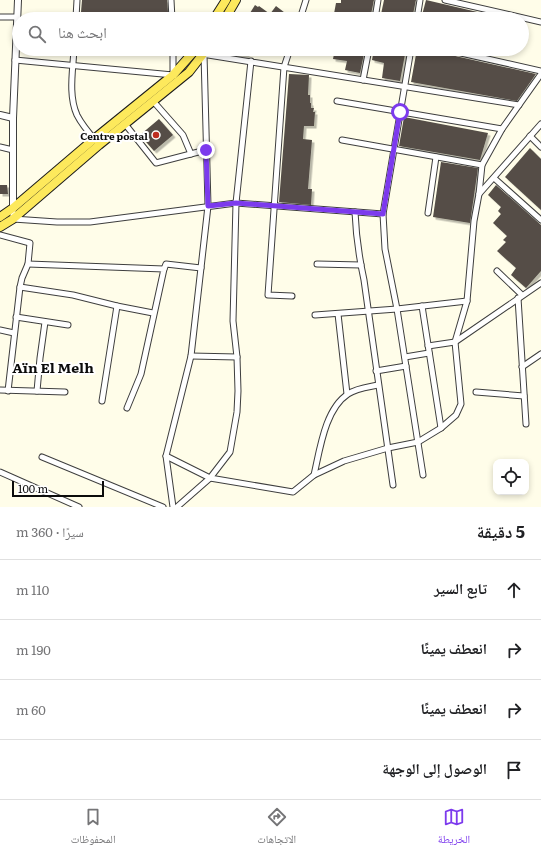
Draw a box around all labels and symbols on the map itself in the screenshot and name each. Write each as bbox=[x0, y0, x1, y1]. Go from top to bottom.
route start bbox=[391, 103, 409, 121]
place label: Centre postal bbox=[80, 128, 148, 143]
marker: Centre postal bbox=[151, 130, 161, 140]
route end bbox=[197, 141, 215, 159]
district label: Aïn El Melh bbox=[12, 357, 94, 377]
scale bar bbox=[12, 479, 104, 498]

